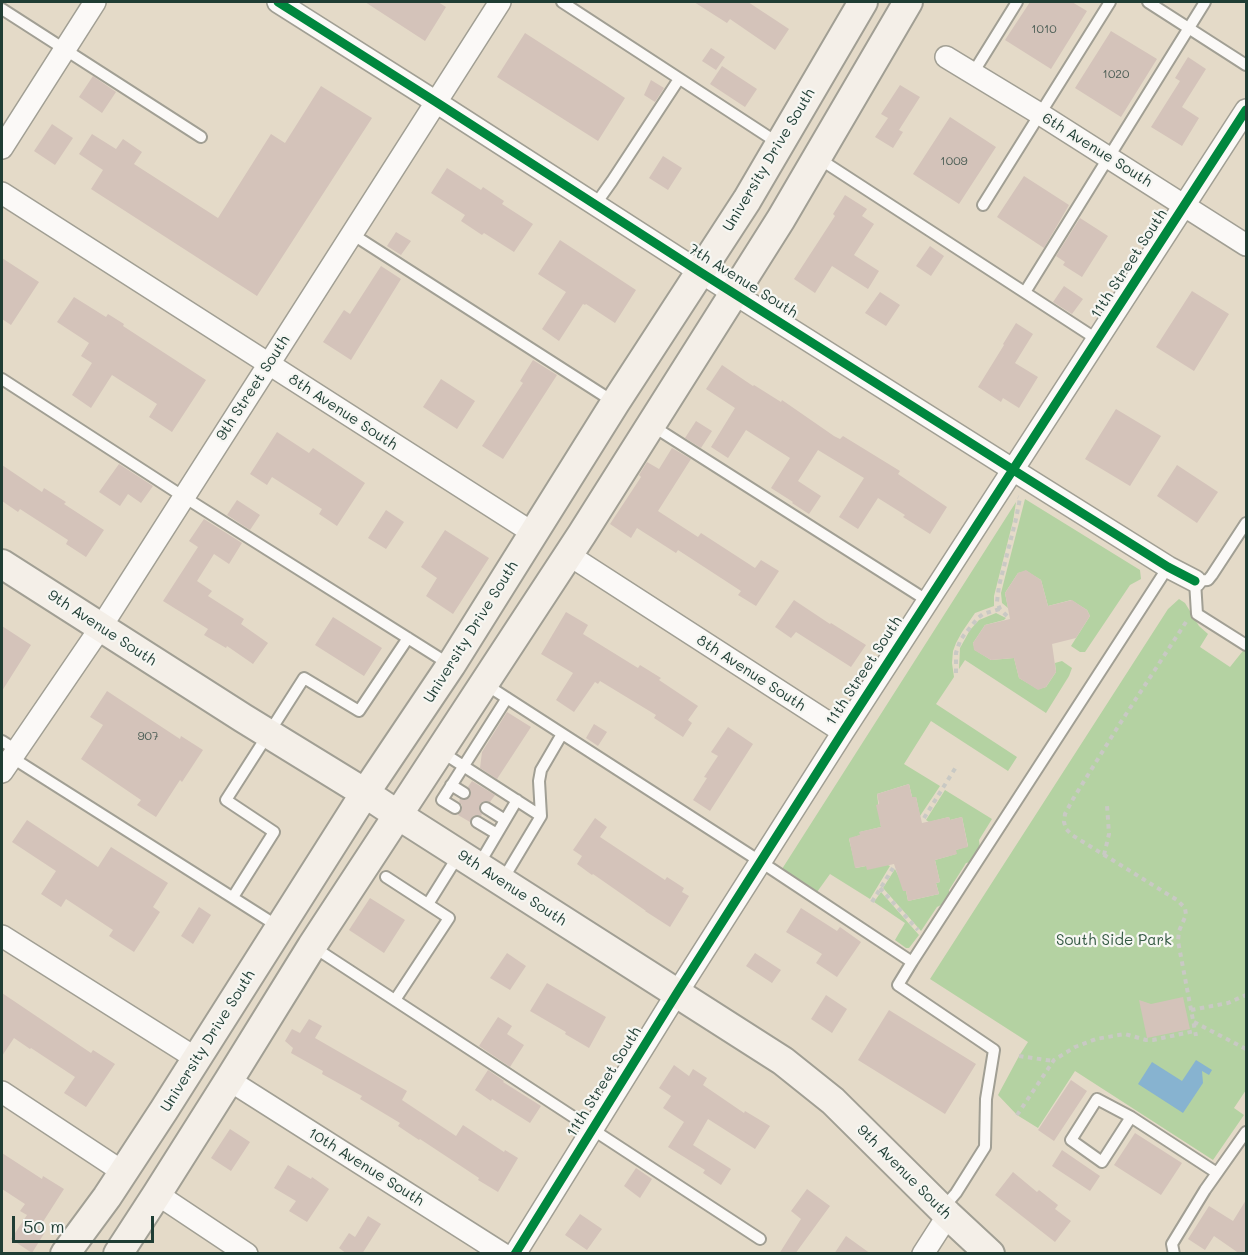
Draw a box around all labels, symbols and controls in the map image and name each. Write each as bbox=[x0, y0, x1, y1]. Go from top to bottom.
house number: 1010 bbox=[1031, 22, 1057, 36]
house number: 1020 bbox=[1103, 67, 1129, 81]
street label: University Drive South bbox=[719, 85, 819, 235]
street label: 6th Avenue South bbox=[1039, 109, 1155, 191]
house number: 1009 bbox=[940, 154, 968, 168]
street label: 11th Street South bbox=[1087, 206, 1171, 322]
street label: 7th Avenue South bbox=[685, 240, 801, 322]
street label: 9th Street South bbox=[212, 332, 294, 444]
street label: 8th Avenue South bbox=[285, 370, 401, 454]
street label: University Drive South bbox=[420, 558, 522, 706]
street label: 9th Avenue South bbox=[44, 586, 160, 670]
street label: 11th Street South bbox=[822, 613, 906, 729]
street label: 8th Avenue South bbox=[693, 631, 809, 715]
house number: 907 bbox=[137, 729, 159, 743]
street label: 9th Avenue South bbox=[454, 846, 570, 930]
park label: South Side Park bbox=[1056, 931, 1172, 949]
street label: University Drive South bbox=[157, 967, 259, 1115]
street label: 11th Street South bbox=[563, 1024, 645, 1140]
street label: 9th Avenue South bbox=[853, 1121, 955, 1223]
street label: 10th Avenue South bbox=[305, 1124, 427, 1210]
scale bar bbox=[15, 1204, 158, 1242]
text: 50 m bbox=[23, 1214, 65, 1238]

